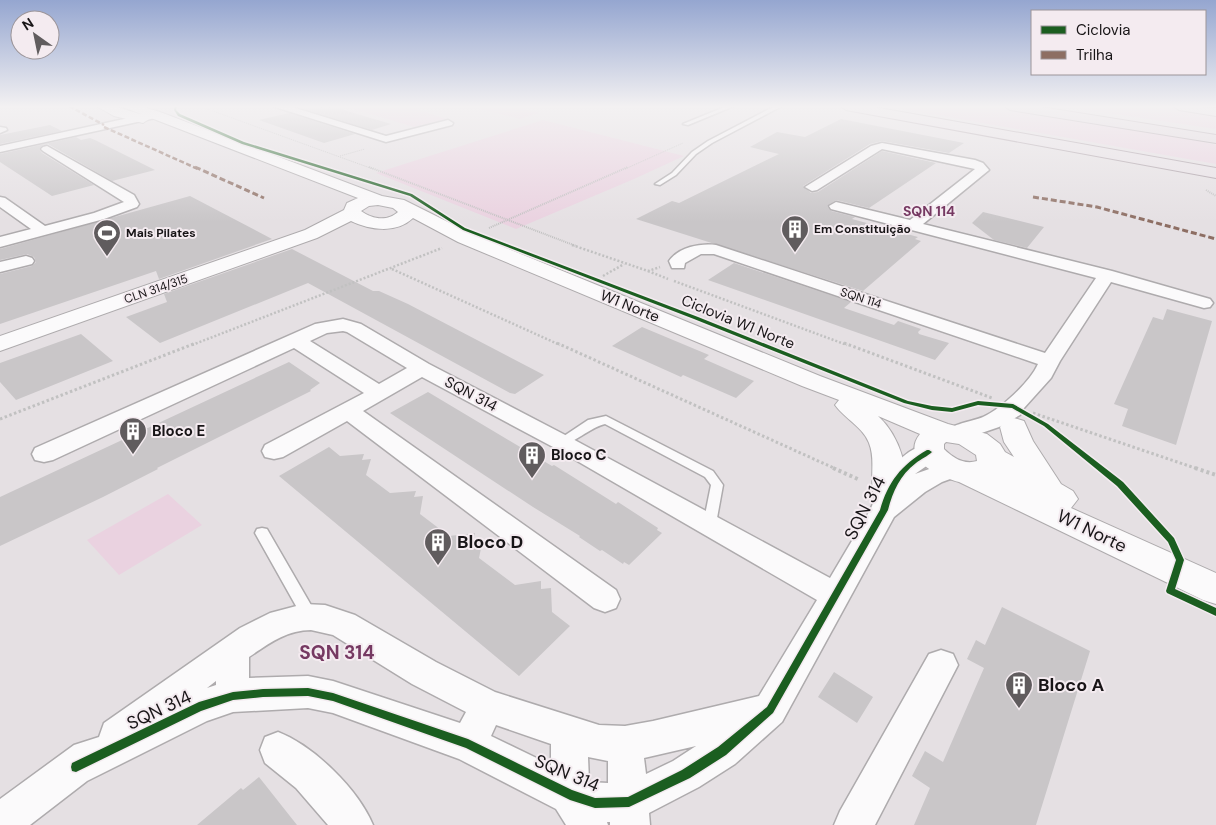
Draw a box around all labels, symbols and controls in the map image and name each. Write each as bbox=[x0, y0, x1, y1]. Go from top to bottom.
north arrow bbox=[10, 10, 60, 60]
legend bbox=[1031, 10, 1206, 75]
text: N bbox=[19, 14, 37, 34]
text: Ciclovia bbox=[1076, 20, 1130, 40]
text: Trilha bbox=[1076, 45, 1113, 65]
district label: SQN 114 bbox=[903, 202, 955, 220]
building icon: Em Constituição bbox=[780, 214, 810, 253]
sports icon: Mais Pilates bbox=[92, 218, 122, 257]
place label: Em Constituição bbox=[814, 221, 911, 237]
place label: Mais Pilates bbox=[126, 225, 196, 241]
street label: CLN 314/315 bbox=[122, 271, 190, 307]
street label: SQN 114 bbox=[838, 284, 884, 312]
street label: W1 Norte bbox=[597, 285, 663, 327]
street label: Ciclovia W1 Norte bbox=[678, 290, 798, 354]
street label: SQN 314 bbox=[441, 372, 501, 416]
building icon: Bloco E bbox=[118, 416, 148, 455]
place label: Bloco E bbox=[152, 421, 205, 441]
building icon: Bloco C bbox=[517, 440, 547, 479]
place label: Bloco C bbox=[551, 445, 607, 465]
street label: SQN 314 bbox=[839, 472, 891, 544]
street label: W1 Norte bbox=[1053, 504, 1131, 558]
building icon: Bloco D bbox=[423, 527, 453, 566]
place label: Bloco D bbox=[457, 530, 523, 554]
district label: SQN 314 bbox=[299, 640, 375, 665]
building icon: Bloco A bbox=[1004, 670, 1034, 709]
place label: Bloco A bbox=[1038, 673, 1104, 697]
street label: SQN 314 bbox=[123, 685, 195, 735]
street label: SQN 314 bbox=[531, 749, 603, 797]

